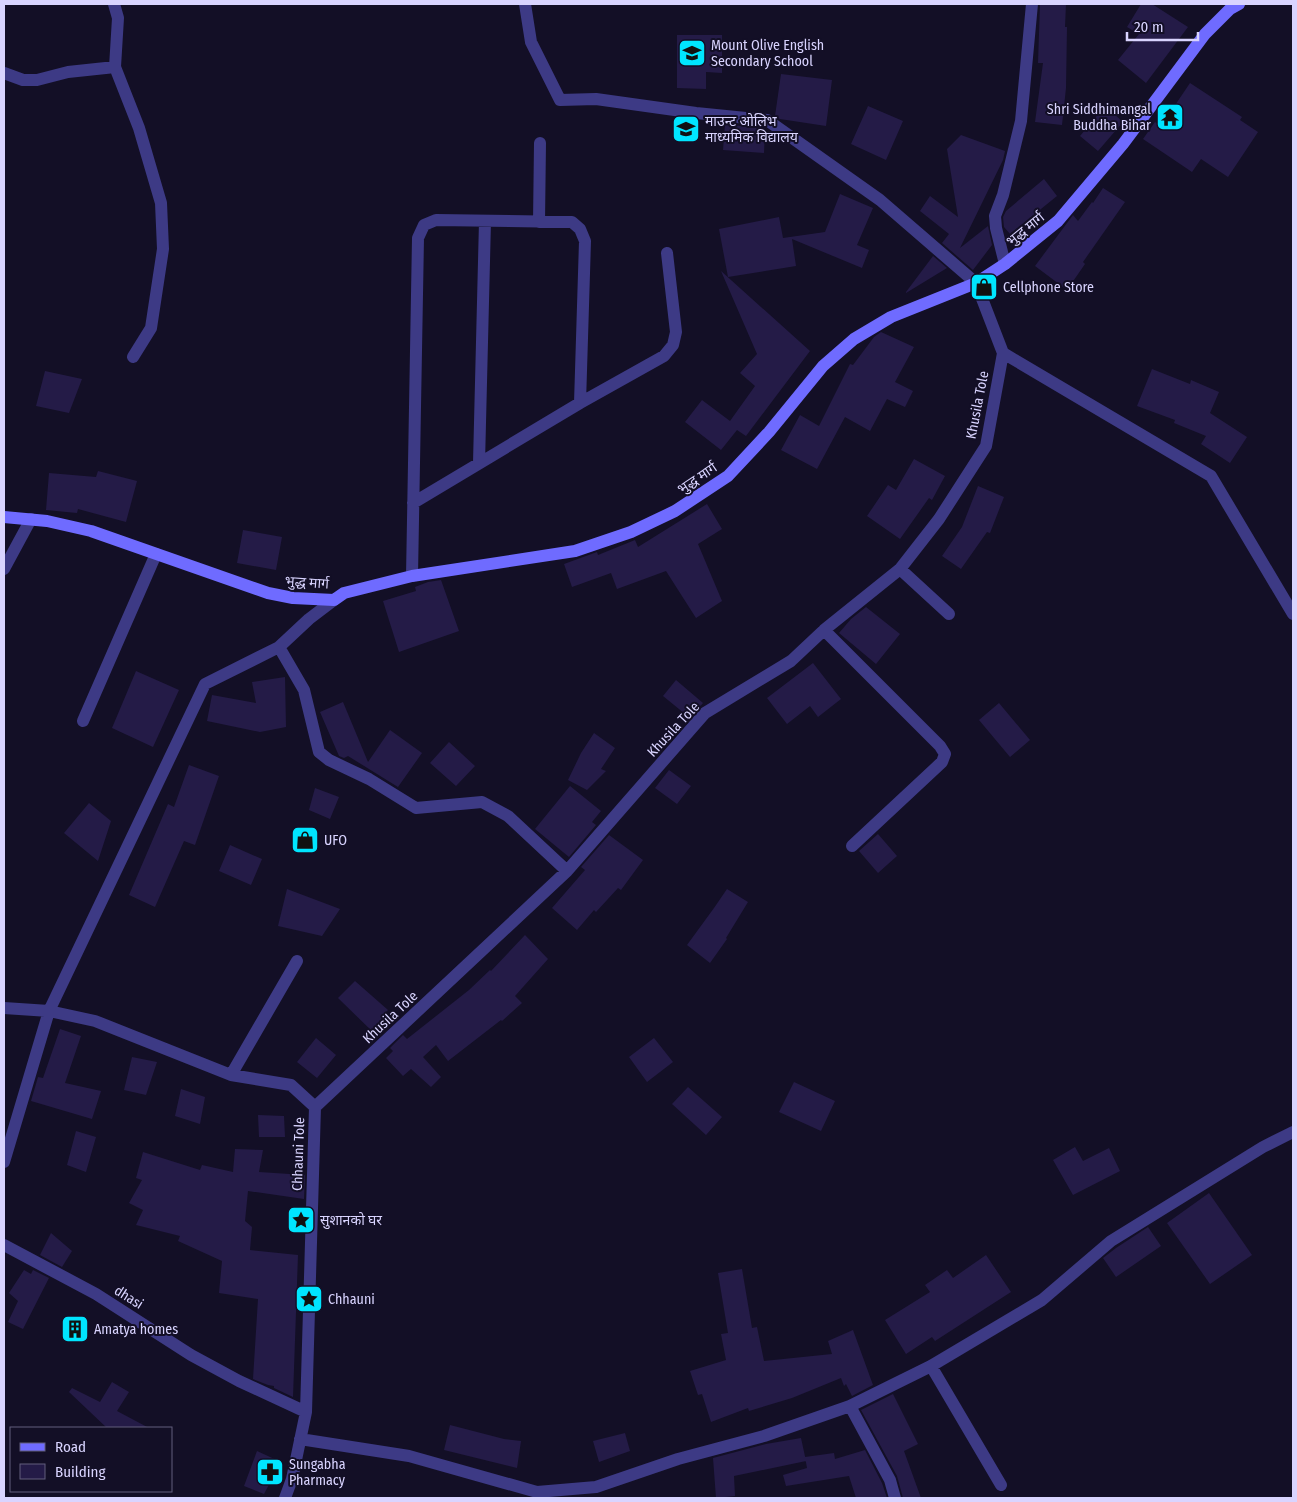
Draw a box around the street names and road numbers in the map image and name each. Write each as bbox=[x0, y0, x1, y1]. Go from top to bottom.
street label: भुद्ध मार्ग bbox=[1003, 208, 1049, 251]
street label: Khusila Tole bbox=[963, 370, 992, 441]
street label: भुद्ध मार्ग bbox=[674, 458, 722, 499]
street label: भुद्ध मार्ग bbox=[284, 572, 331, 594]
street label: Khusila Tole bbox=[644, 698, 703, 760]
street label: Khusila Tole bbox=[359, 988, 421, 1047]
street label: Chhauni Tole bbox=[289, 1117, 308, 1191]
street label: dhasi bbox=[111, 1282, 146, 1313]

